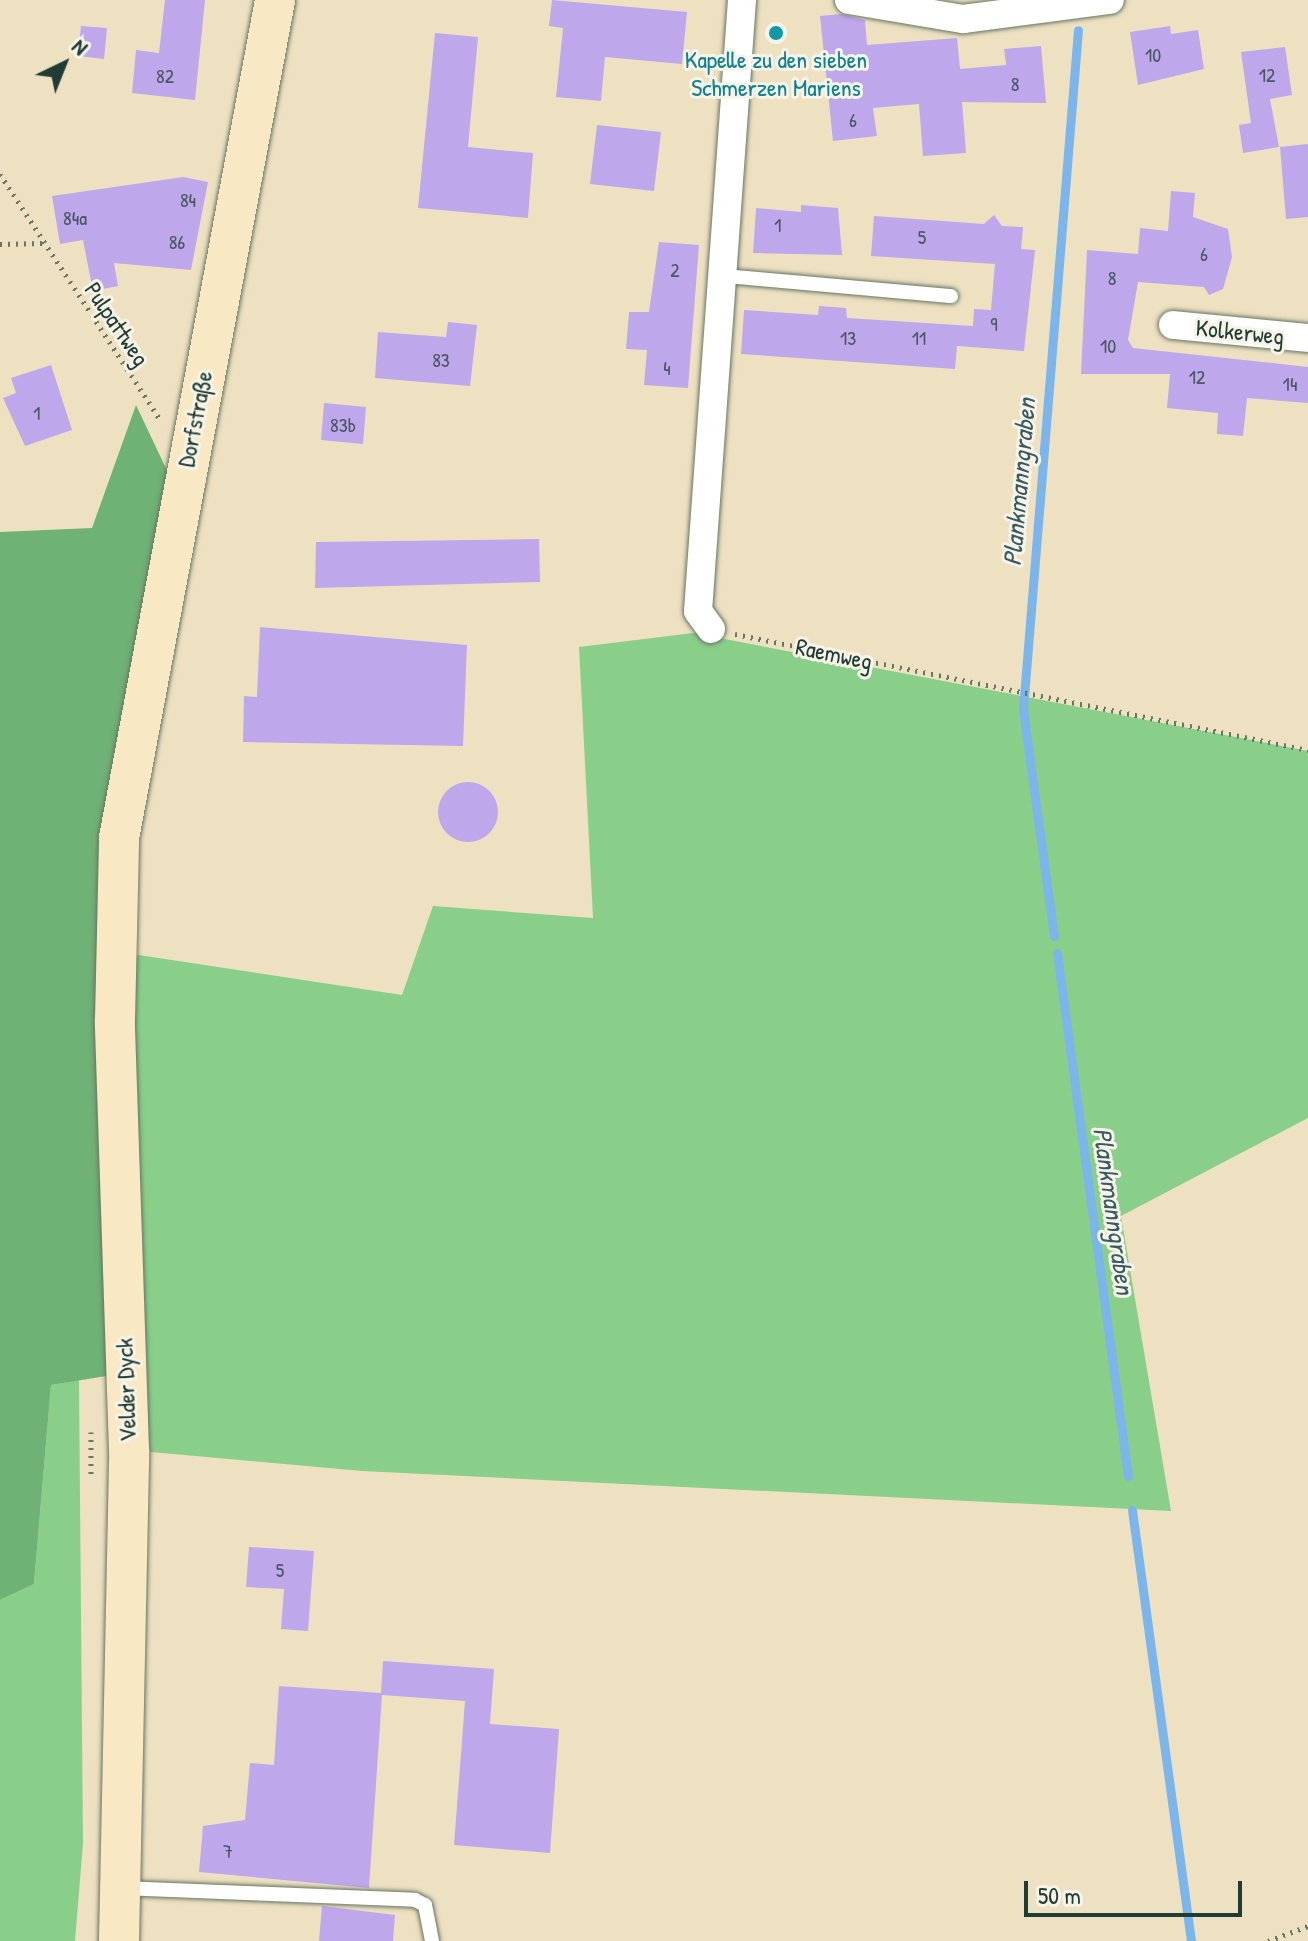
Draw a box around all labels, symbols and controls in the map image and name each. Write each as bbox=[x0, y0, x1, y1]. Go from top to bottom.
north arrow bbox=[24, 24, 104, 104]
marker: Kapelle zu den sieben Schmerzen Mariens bbox=[767, 24, 785, 42]
text: N bbox=[66, 31, 95, 61]
house number: 10 bbox=[1145, 42, 1161, 66]
place label: Kapelle zu den sieben Schmerzen Mariens bbox=[685, 46, 867, 102]
house number: 12 bbox=[1259, 62, 1275, 86]
house number: 82 bbox=[156, 63, 174, 87]
house number: 8 bbox=[1011, 71, 1019, 95]
house number: 6 bbox=[849, 107, 857, 131]
house number: 84 bbox=[180, 187, 196, 211]
house number: 84a bbox=[63, 205, 87, 229]
house number: 1 bbox=[774, 212, 782, 236]
house number: 5 bbox=[918, 224, 926, 248]
house number: 86 bbox=[169, 229, 185, 253]
house number: 6 bbox=[1200, 241, 1208, 265]
house number: 2 bbox=[670, 257, 680, 281]
house number: 8 bbox=[1108, 265, 1116, 289]
street label: Pulpattweg bbox=[78, 277, 156, 371]
house number: 9 bbox=[990, 311, 998, 335]
street label: Kolkerweg bbox=[1194, 313, 1286, 351]
house number: 13 bbox=[840, 325, 856, 349]
house number: 11 bbox=[912, 325, 926, 349]
house number: 10 bbox=[1100, 333, 1116, 357]
house number: 83 bbox=[432, 347, 450, 371]
house number: 4 bbox=[663, 355, 671, 379]
house number: 12 bbox=[1189, 364, 1205, 388]
street label: Dorfstraße bbox=[172, 368, 218, 470]
house number: 14 bbox=[1283, 371, 1297, 395]
water label: Plankmanngraben bbox=[996, 397, 1042, 567]
house number: 1 bbox=[33, 400, 41, 424]
house number: 83b bbox=[330, 412, 356, 436]
street label: Raemweg bbox=[793, 632, 875, 676]
water label: Plankmanngraben bbox=[1087, 1126, 1141, 1296]
street label: Velder Dyck bbox=[110, 1338, 142, 1442]
house number: 5 bbox=[276, 1557, 284, 1581]
house number: 7 bbox=[223, 1838, 233, 1862]
scale bar bbox=[1028, 1865, 1246, 1915]
text: 50 m bbox=[1038, 1879, 1081, 1911]

